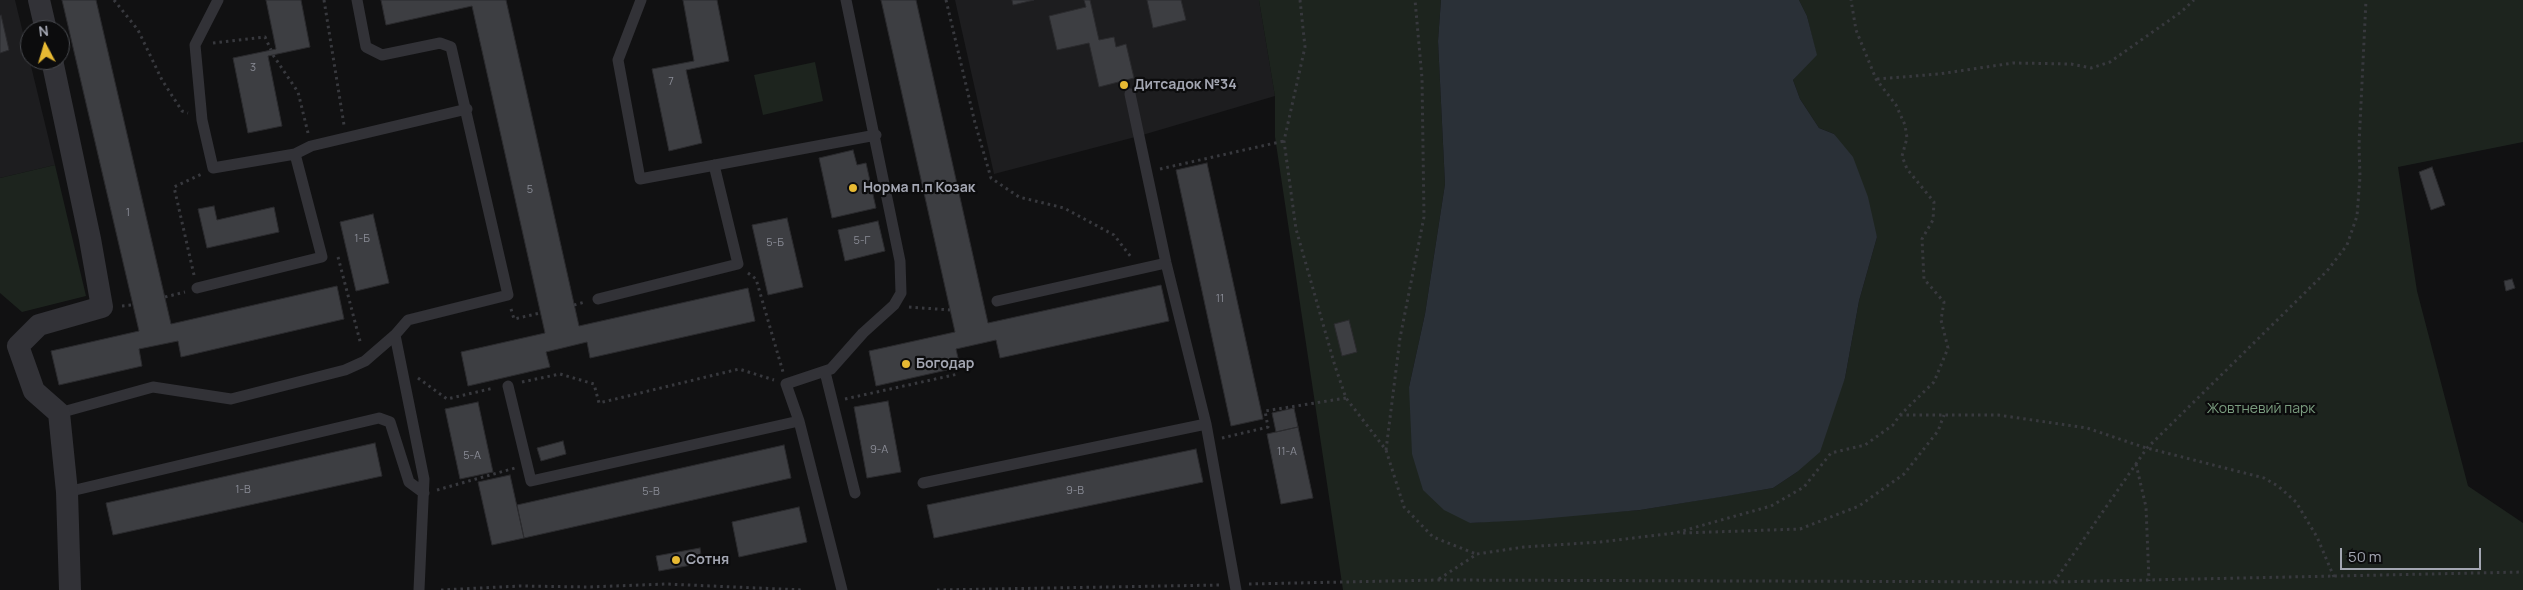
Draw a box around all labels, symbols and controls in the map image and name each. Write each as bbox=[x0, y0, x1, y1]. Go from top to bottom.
north arrow bbox=[20, 20, 70, 70]
text: N bbox=[37, 21, 49, 41]
house number: 3 bbox=[250, 61, 256, 75]
house number: 7 bbox=[668, 75, 674, 89]
place label: Дитсадок №34 bbox=[1134, 77, 1237, 93]
marker: Дитсадок №34 bbox=[1118, 79, 1130, 91]
place label: Норма п.п Козак bbox=[863, 180, 975, 196]
marker: Норма п.п Козак bbox=[847, 182, 859, 194]
house number: 5 bbox=[527, 183, 533, 197]
house number: 1 bbox=[126, 206, 130, 220]
house number: 1-Б bbox=[354, 232, 370, 246]
house number: 5-Г bbox=[854, 234, 870, 248]
house number: 5-Б bbox=[766, 236, 784, 250]
house number: 11 bbox=[1216, 292, 1224, 306]
place label: Богодар bbox=[916, 356, 974, 372]
marker: Богодар bbox=[900, 358, 912, 370]
park label: Жовтневий парк bbox=[2207, 401, 2315, 417]
house number: 9-А bbox=[870, 443, 888, 457]
house number: 11-А bbox=[1277, 445, 1297, 459]
house number: 5-А bbox=[463, 449, 481, 463]
house number: 1-В bbox=[235, 483, 251, 497]
house number: 9-В bbox=[1066, 484, 1084, 498]
house number: 5-В bbox=[642, 485, 660, 499]
scale bar bbox=[2343, 538, 2484, 570]
text: 50 m bbox=[2348, 546, 2382, 567]
place label: Сотня bbox=[686, 552, 729, 568]
marker: Сотня bbox=[670, 554, 682, 566]

